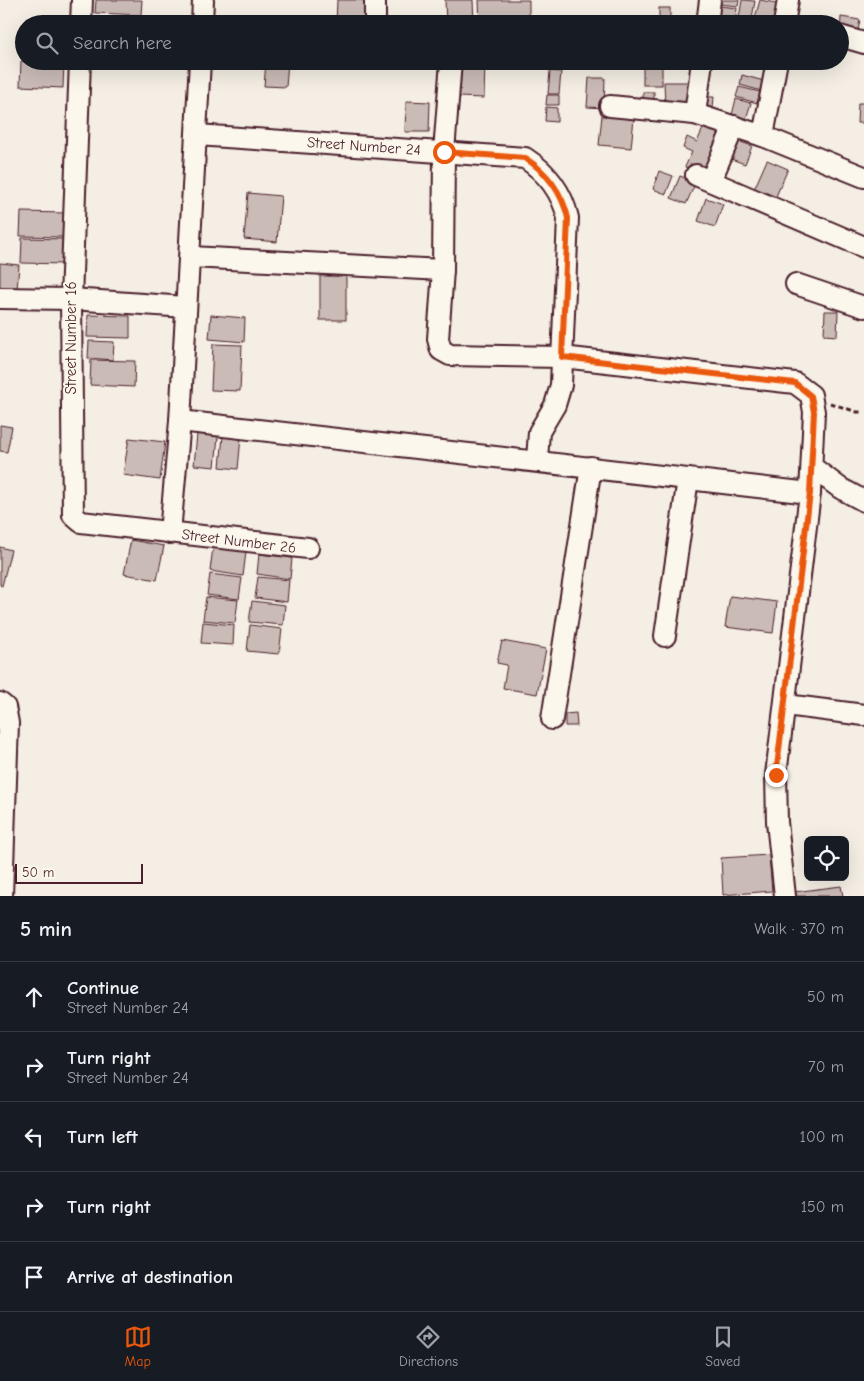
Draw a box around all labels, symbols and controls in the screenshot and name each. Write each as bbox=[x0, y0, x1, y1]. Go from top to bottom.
search box bbox=[15, 15, 849, 70]
icon: search bbox=[33, 29, 61, 57]
text: Search here bbox=[73, 32, 172, 54]
street label: Street Number 24 bbox=[306, 133, 422, 159]
route start bbox=[433, 141, 456, 164]
street label: Street Number 16 bbox=[62, 281, 80, 395]
street label: Street Number 26 bbox=[181, 525, 297, 557]
route end bbox=[765, 764, 788, 787]
map controls bbox=[804, 836, 849, 881]
button: locate bbox=[804, 836, 849, 881]
scale bar bbox=[15, 861, 142, 884]
text: 50 m bbox=[22, 864, 54, 881]
text: 5 min bbox=[20, 917, 72, 941]
text: Walk · 370 m bbox=[754, 920, 844, 938]
text: Continue bbox=[67, 977, 139, 999]
icon: ahead bbox=[20, 983, 48, 1011]
text: 50 m bbox=[807, 988, 844, 1006]
text: Street Number 24 bbox=[67, 999, 189, 1017]
text: Turn right bbox=[67, 1047, 151, 1069]
icon: right bbox=[20, 1053, 48, 1081]
text: 70 m bbox=[808, 1058, 844, 1076]
text: Street Number 24 bbox=[67, 1069, 189, 1087]
icon: left bbox=[20, 1123, 48, 1151]
text: Turn left bbox=[67, 1126, 138, 1148]
text: 100 m bbox=[800, 1128, 844, 1146]
icon: right bbox=[20, 1193, 48, 1221]
text: Turn right bbox=[67, 1196, 151, 1218]
text: 150 m bbox=[801, 1198, 844, 1216]
icon: arrive bbox=[20, 1263, 48, 1291]
text: Arrive at destination bbox=[67, 1266, 233, 1288]
tab: Map bbox=[124, 1323, 152, 1370]
tab: Directions bbox=[399, 1323, 458, 1370]
tab: Saved bbox=[705, 1323, 740, 1370]

